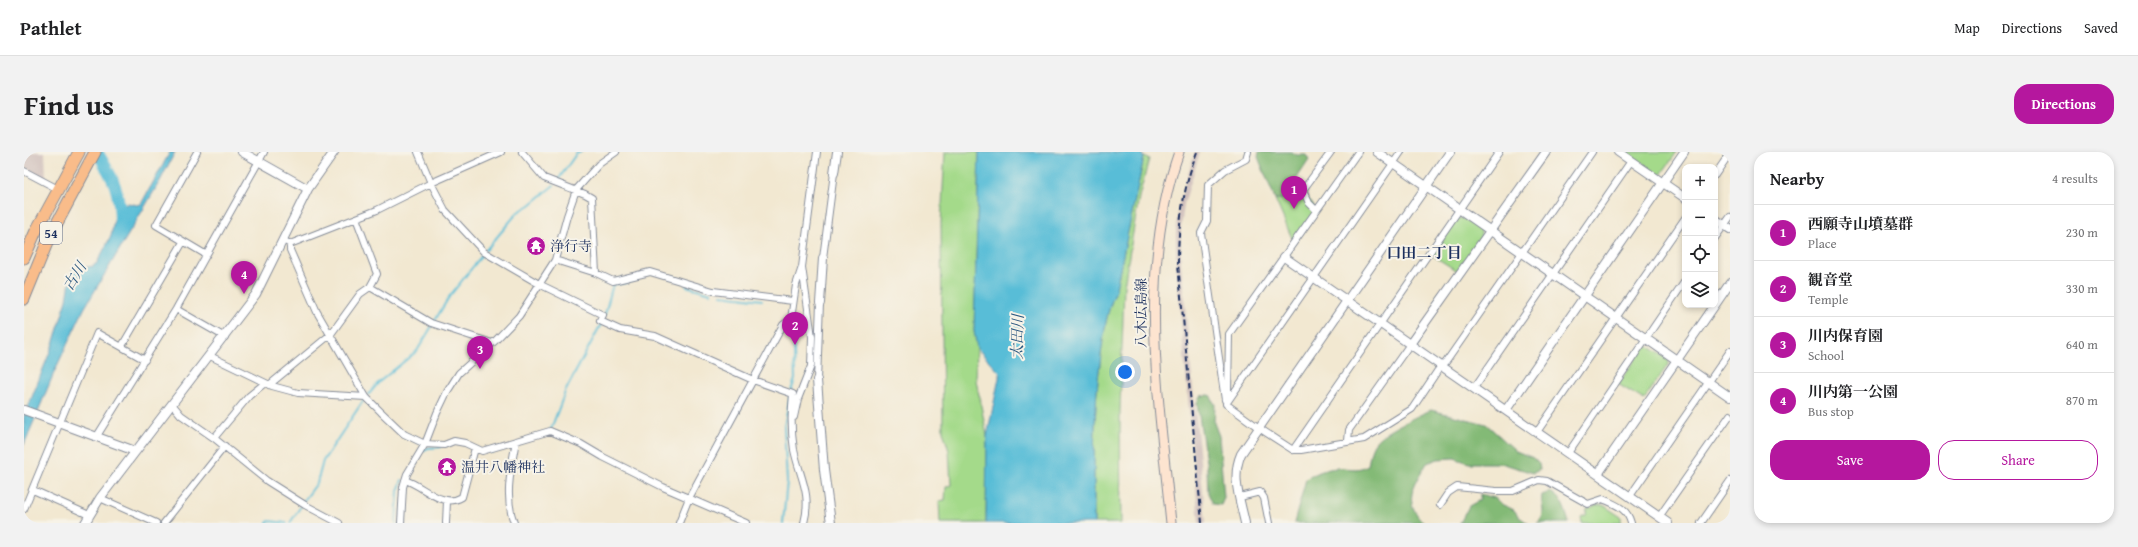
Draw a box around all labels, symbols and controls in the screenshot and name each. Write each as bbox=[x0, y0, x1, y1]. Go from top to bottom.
text: Pathlet bbox=[20, 14, 82, 42]
text: Map bbox=[1954, 18, 1980, 38]
text: Directions bbox=[2002, 18, 2062, 38]
text: Saved bbox=[2084, 18, 2118, 38]
text: Find us bbox=[24, 84, 114, 125]
button: Directions bbox=[2014, 84, 2114, 124]
map controls bbox=[1682, 164, 1718, 308]
button: + bbox=[1682, 164, 1718, 200]
text: Nearby bbox=[1770, 166, 1824, 191]
text: 4 results bbox=[2052, 169, 2098, 188]
pin: 1 bbox=[1281, 176, 1307, 209]
button: − bbox=[1682, 200, 1718, 236]
text: 西願寺山墳墓群 bbox=[1808, 213, 1913, 234]
road number: 54 bbox=[40, 222, 62, 244]
text: 1 bbox=[1780, 223, 1786, 242]
text: 230 m bbox=[2066, 223, 2098, 242]
text: Place bbox=[1808, 234, 1837, 253]
temple icon: 浄行寺 bbox=[525, 235, 547, 257]
place label: 浄行寺 bbox=[550, 236, 592, 256]
button: locate bbox=[1682, 236, 1718, 272]
district label: 口田二丁目 bbox=[1386, 242, 1462, 263]
water label: 古川 bbox=[57, 256, 92, 294]
pin: 4 bbox=[231, 261, 257, 294]
text: 観音堂 bbox=[1808, 269, 1853, 290]
button: layers bbox=[1682, 272, 1718, 308]
street label: 八木広島線 bbox=[1131, 278, 1151, 348]
text: 2 bbox=[1780, 279, 1786, 298]
text: 330 m bbox=[2066, 279, 2098, 298]
text: Temple bbox=[1808, 290, 1848, 309]
pin: 2 bbox=[782, 312, 808, 345]
water label: 太田川 bbox=[1006, 312, 1028, 360]
text: 川内保育園 bbox=[1808, 325, 1883, 346]
text: 3 bbox=[1780, 335, 1786, 354]
text: 640 m bbox=[2066, 335, 2098, 354]
pin: 3 bbox=[467, 336, 493, 369]
text: School bbox=[1808, 346, 1844, 365]
your location bbox=[1115, 362, 1135, 382]
text: 川内第一公園 bbox=[1808, 381, 1898, 402]
text: 4 bbox=[1780, 391, 1786, 410]
text: 870 m bbox=[2066, 391, 2098, 410]
text: Bus stop bbox=[1808, 402, 1854, 421]
button: Save bbox=[1770, 440, 1930, 480]
button: Share bbox=[1938, 440, 2098, 480]
temple icon: 温井八幡神社 bbox=[436, 456, 458, 478]
place label: 温井八幡神社 bbox=[461, 457, 545, 477]

